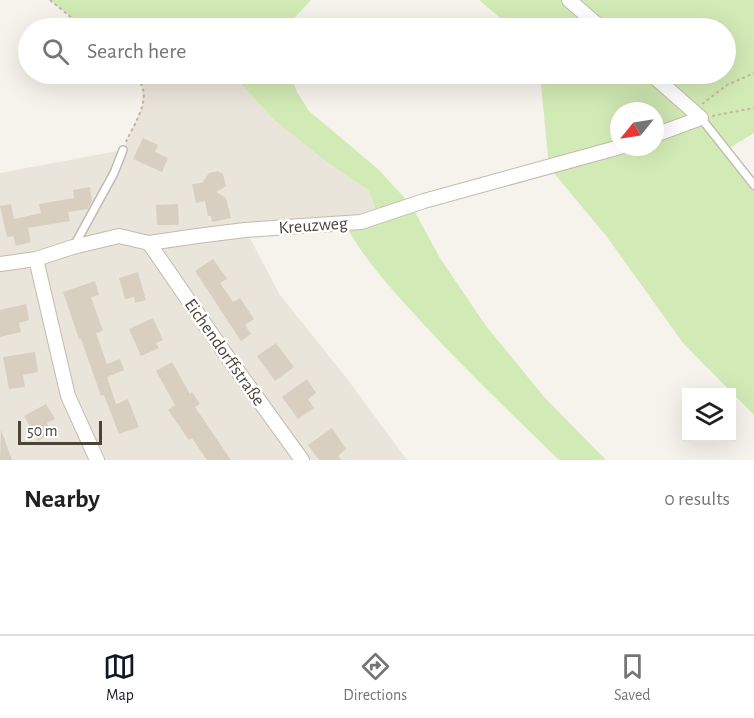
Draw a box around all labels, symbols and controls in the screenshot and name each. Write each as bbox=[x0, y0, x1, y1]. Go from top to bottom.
search box bbox=[18, 18, 736, 84]
icon: search bbox=[39, 35, 72, 68]
text: Search here bbox=[87, 40, 186, 62]
north arrow bbox=[610, 102, 664, 156]
street label: Kreuzweg bbox=[278, 215, 348, 237]
street label: Eichendorffstraße bbox=[181, 296, 268, 409]
map controls bbox=[682, 388, 736, 442]
button: layers bbox=[682, 388, 736, 442]
scale bar bbox=[18, 418, 102, 446]
text: 50 m bbox=[27, 423, 58, 439]
text: Nearby bbox=[24, 486, 100, 512]
text: 0 results bbox=[664, 489, 730, 509]
tab: Map bbox=[103, 650, 136, 705]
tab: Directions bbox=[343, 650, 407, 705]
tab: Saved bbox=[614, 650, 651, 705]

